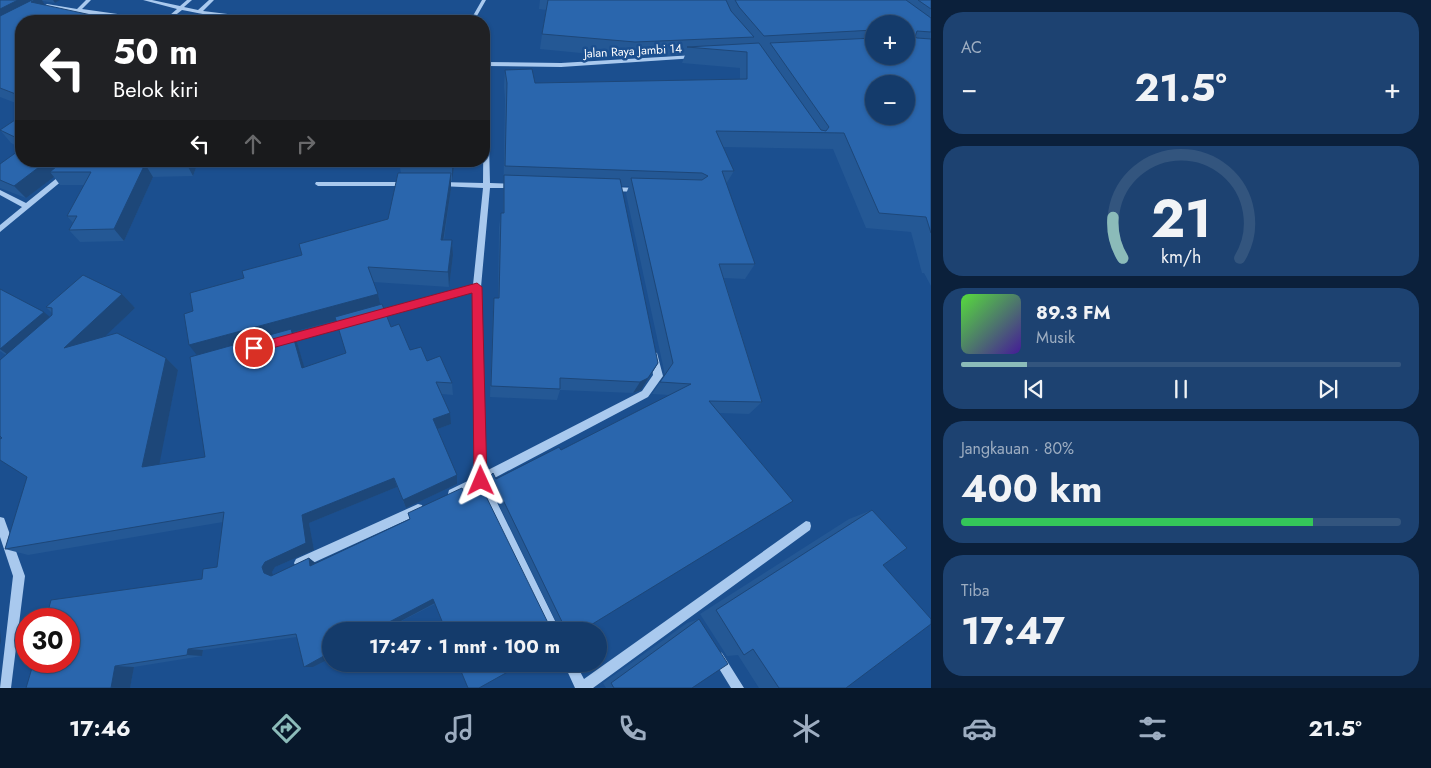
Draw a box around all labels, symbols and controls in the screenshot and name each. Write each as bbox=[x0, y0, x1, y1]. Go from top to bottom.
map controls bbox=[865, 15, 915, 125]
button: + bbox=[865, 15, 915, 65]
text: 50 m bbox=[113, 27, 198, 77]
icon: left bbox=[30, 35, 95, 100]
text: AC bbox=[961, 36, 982, 59]
street label: Jalan Raya Jambi 14 bbox=[582, 39, 682, 63]
text: 21.5° bbox=[1134, 60, 1227, 115]
text: − bbox=[961, 68, 978, 109]
text: + bbox=[1384, 68, 1401, 109]
text: Belok kiri bbox=[113, 73, 199, 105]
button: − bbox=[865, 75, 915, 125]
icon: left bbox=[186, 130, 214, 158]
icon: ahead bbox=[239, 130, 267, 158]
icon: right bbox=[292, 130, 320, 158]
text: 21 bbox=[1151, 181, 1211, 257]
text: km/h bbox=[1161, 244, 1201, 270]
text: 89.3 FM bbox=[1036, 299, 1110, 326]
text: Musik bbox=[1036, 326, 1075, 349]
pin bbox=[233, 327, 275, 369]
icon: arrive bbox=[240, 334, 268, 362]
icon: previous bbox=[1020, 375, 1048, 403]
icon: pause bbox=[1167, 375, 1195, 403]
icon: next bbox=[1314, 375, 1342, 403]
text: Jangkauan · 80% bbox=[961, 437, 1074, 460]
position arrow bbox=[454, 454, 506, 506]
text: 400 km bbox=[961, 461, 1102, 516]
text: Tiba bbox=[961, 579, 989, 602]
text: 17:47 bbox=[961, 603, 1065, 658]
speed limit sign: 30 bbox=[15, 608, 80, 673]
text: 17:47 · 1 mnt · 100 m bbox=[369, 633, 560, 660]
icon: directions bbox=[269, 711, 304, 746]
icon: music bbox=[442, 711, 477, 746]
icon: phone bbox=[615, 711, 650, 746]
icon: climate bbox=[789, 711, 824, 746]
icon: car bbox=[962, 711, 997, 746]
icon: filters bbox=[1135, 711, 1170, 746]
text: 17:46 bbox=[69, 712, 131, 744]
text: 21.5° bbox=[1308, 712, 1362, 744]

